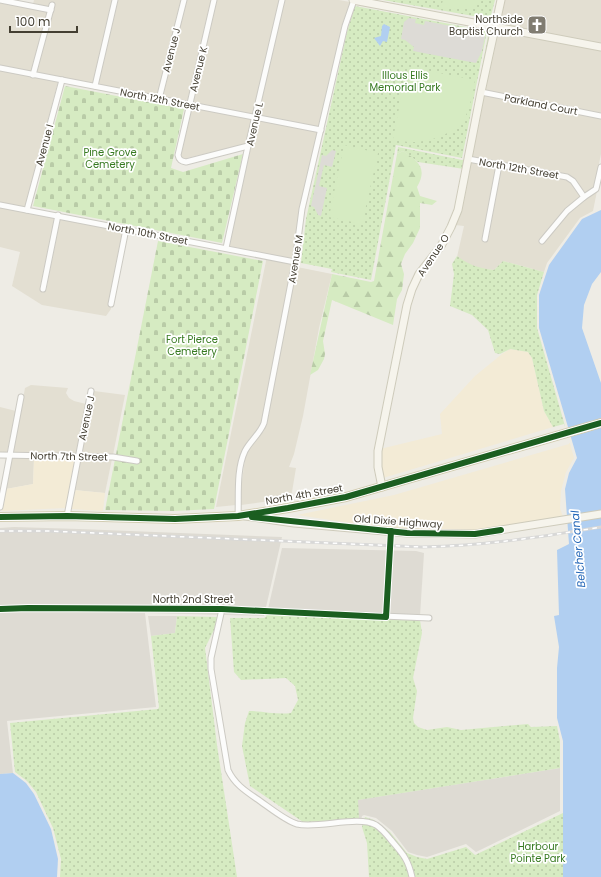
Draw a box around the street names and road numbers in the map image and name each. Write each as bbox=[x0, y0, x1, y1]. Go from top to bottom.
street label: Avenue J bbox=[159, 26, 184, 74]
street label: Avenue K bbox=[186, 45, 211, 93]
street label: North 12th Street bbox=[119, 84, 201, 115]
street label: Parkland Court bbox=[503, 90, 579, 119]
street label: Avenue L bbox=[242, 100, 267, 148]
street label: Avenue I bbox=[32, 123, 57, 168]
street label: North 12th Street bbox=[478, 154, 560, 183]
street label: North 10th Street bbox=[107, 218, 190, 249]
street label: Avenue O bbox=[414, 231, 453, 279]
street label: Avenue M bbox=[284, 234, 307, 284]
street label: Avenue J bbox=[74, 394, 99, 442]
street label: North 7th Street bbox=[30, 448, 108, 465]
street label: North 4th Street bbox=[264, 480, 344, 509]
street label: Old Dixie Highway bbox=[353, 511, 443, 532]
street label: North 2nd Street bbox=[153, 592, 234, 607]

